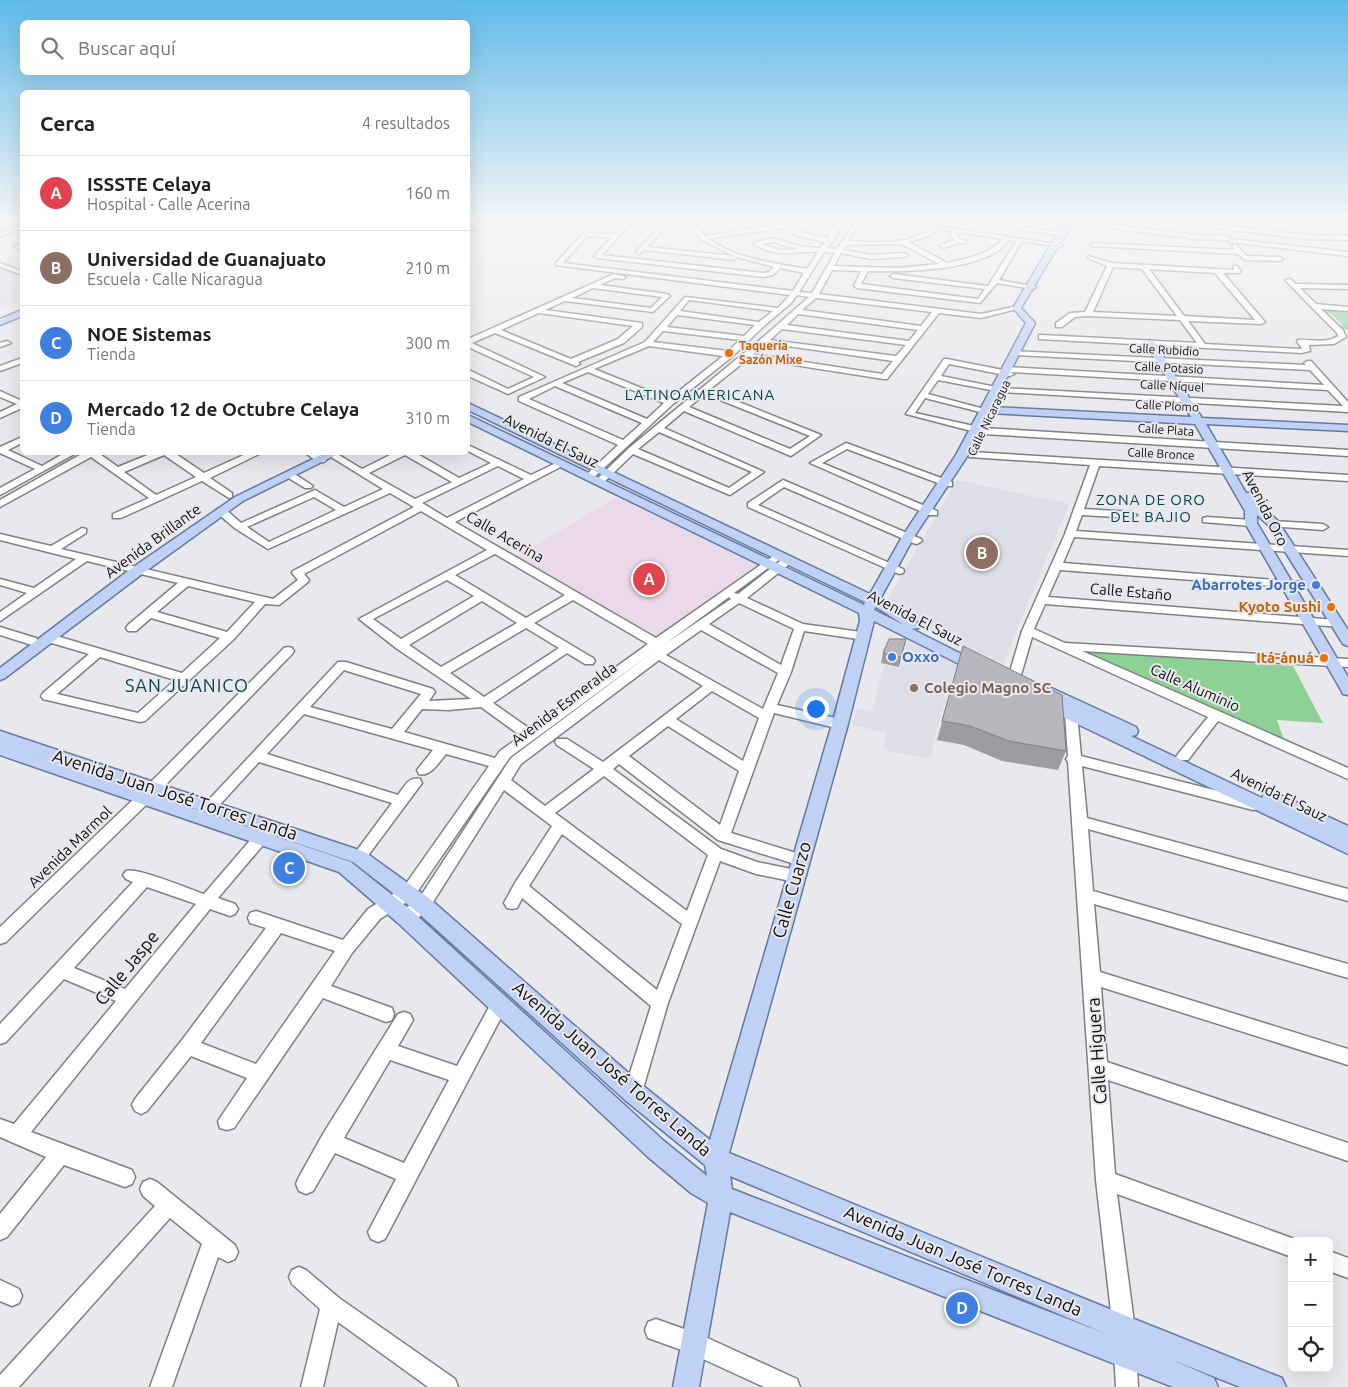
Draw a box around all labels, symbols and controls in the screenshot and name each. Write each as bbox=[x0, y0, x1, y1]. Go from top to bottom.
search box bbox=[20, 20, 470, 75]
icon: search bbox=[38, 34, 66, 62]
text: Buscar aquí bbox=[78, 37, 176, 59]
text: Cerca bbox=[40, 111, 95, 135]
text: 4 resultados bbox=[362, 114, 450, 132]
text: ISSSTE Celaya bbox=[87, 173, 211, 195]
text: A bbox=[50, 184, 62, 202]
text: 160 m bbox=[405, 184, 450, 202]
text: Hospital · Calle Acerina bbox=[87, 195, 251, 213]
text: Universidad de Guanajuato bbox=[87, 248, 326, 270]
text: B bbox=[51, 259, 61, 277]
text: 210 m bbox=[405, 259, 450, 277]
text: Escuela · Calle Nicaragua bbox=[87, 270, 263, 288]
text: NOE Sistemas bbox=[87, 323, 211, 345]
text: C bbox=[51, 334, 61, 352]
text: 300 m bbox=[405, 334, 450, 352]
place label: Taquería Sazón Mixe bbox=[739, 339, 803, 366]
street label: Calle Rubidio bbox=[1129, 341, 1200, 358]
text: Tienda bbox=[87, 345, 136, 363]
marker: Taquería Sazón Mixe bbox=[723, 347, 735, 359]
street label: Calle Potasio bbox=[1134, 359, 1204, 376]
street label: Calle Níquel bbox=[1140, 377, 1204, 394]
street label: Calle Nicaragua bbox=[965, 378, 1013, 458]
district label: LATINOAMERICANA bbox=[625, 386, 775, 403]
street label: Calle Plomo bbox=[1135, 397, 1199, 414]
text: Mercado 12 de Octubre Celaya bbox=[87, 398, 359, 420]
text: D bbox=[50, 409, 62, 427]
text: 310 m bbox=[405, 409, 450, 427]
street label: Avenida El Sauz bbox=[501, 410, 602, 471]
text: Tienda bbox=[87, 420, 136, 438]
street label: Calle Plata bbox=[1137, 421, 1195, 438]
street label: Calle Bronce bbox=[1127, 445, 1195, 462]
street label: Avenida Oro bbox=[1239, 467, 1292, 549]
district label: ZONA DE ORO DEL BAJIO bbox=[1096, 491, 1206, 525]
street label: Avenida Brillante bbox=[101, 500, 204, 581]
street label: Calle Acerina bbox=[463, 507, 547, 566]
pin: B bbox=[966, 534, 998, 572]
pin: A bbox=[633, 560, 665, 598]
place label: Abarrotes Jorge bbox=[1191, 576, 1306, 593]
street label: Calle Estaño bbox=[1089, 579, 1173, 604]
marker: Abarrotes Jorge bbox=[1310, 579, 1322, 591]
street label: Avenida El Sauz bbox=[865, 586, 966, 649]
place label: Kyoto Sushi bbox=[1239, 598, 1321, 615]
marker: Kyoto Sushi bbox=[1325, 601, 1337, 613]
place label: Oxxo bbox=[902, 648, 939, 665]
place label: Itá-ánuá bbox=[1256, 649, 1314, 666]
marker: Oxxo bbox=[886, 651, 898, 663]
marker: Itá-ánuá bbox=[1318, 652, 1330, 664]
street label: Avenida Esmeralda bbox=[508, 659, 620, 749]
street label: Calle Aluminio bbox=[1148, 660, 1243, 715]
district label: SAN JUANICO bbox=[125, 675, 249, 695]
place label: Colegio Magno SC bbox=[924, 679, 1051, 696]
marker: Colegio Magno SC bbox=[908, 682, 920, 694]
your location bbox=[803, 696, 829, 722]
street label: Avenida Juan José Torres Landa bbox=[50, 745, 300, 843]
street label: Avenida El Sauz bbox=[1229, 764, 1330, 825]
street label: Avenida Marmol bbox=[24, 803, 115, 891]
street label: Calle Cuarzo bbox=[768, 839, 814, 940]
pin: C bbox=[273, 849, 305, 887]
street label: Calle Jaspe bbox=[90, 926, 162, 1009]
street label: Avenida Juan José Torres Landa bbox=[509, 977, 716, 1160]
street label: Calle Higuera bbox=[1082, 997, 1110, 1105]
street label: Avenida Juan José Torres Landa bbox=[841, 1201, 1085, 1319]
map controls bbox=[1288, 1237, 1333, 1372]
button: + bbox=[1288, 1237, 1333, 1282]
button: − bbox=[1288, 1282, 1333, 1327]
pin: D bbox=[946, 1289, 978, 1327]
button: locate bbox=[1288, 1327, 1333, 1372]

